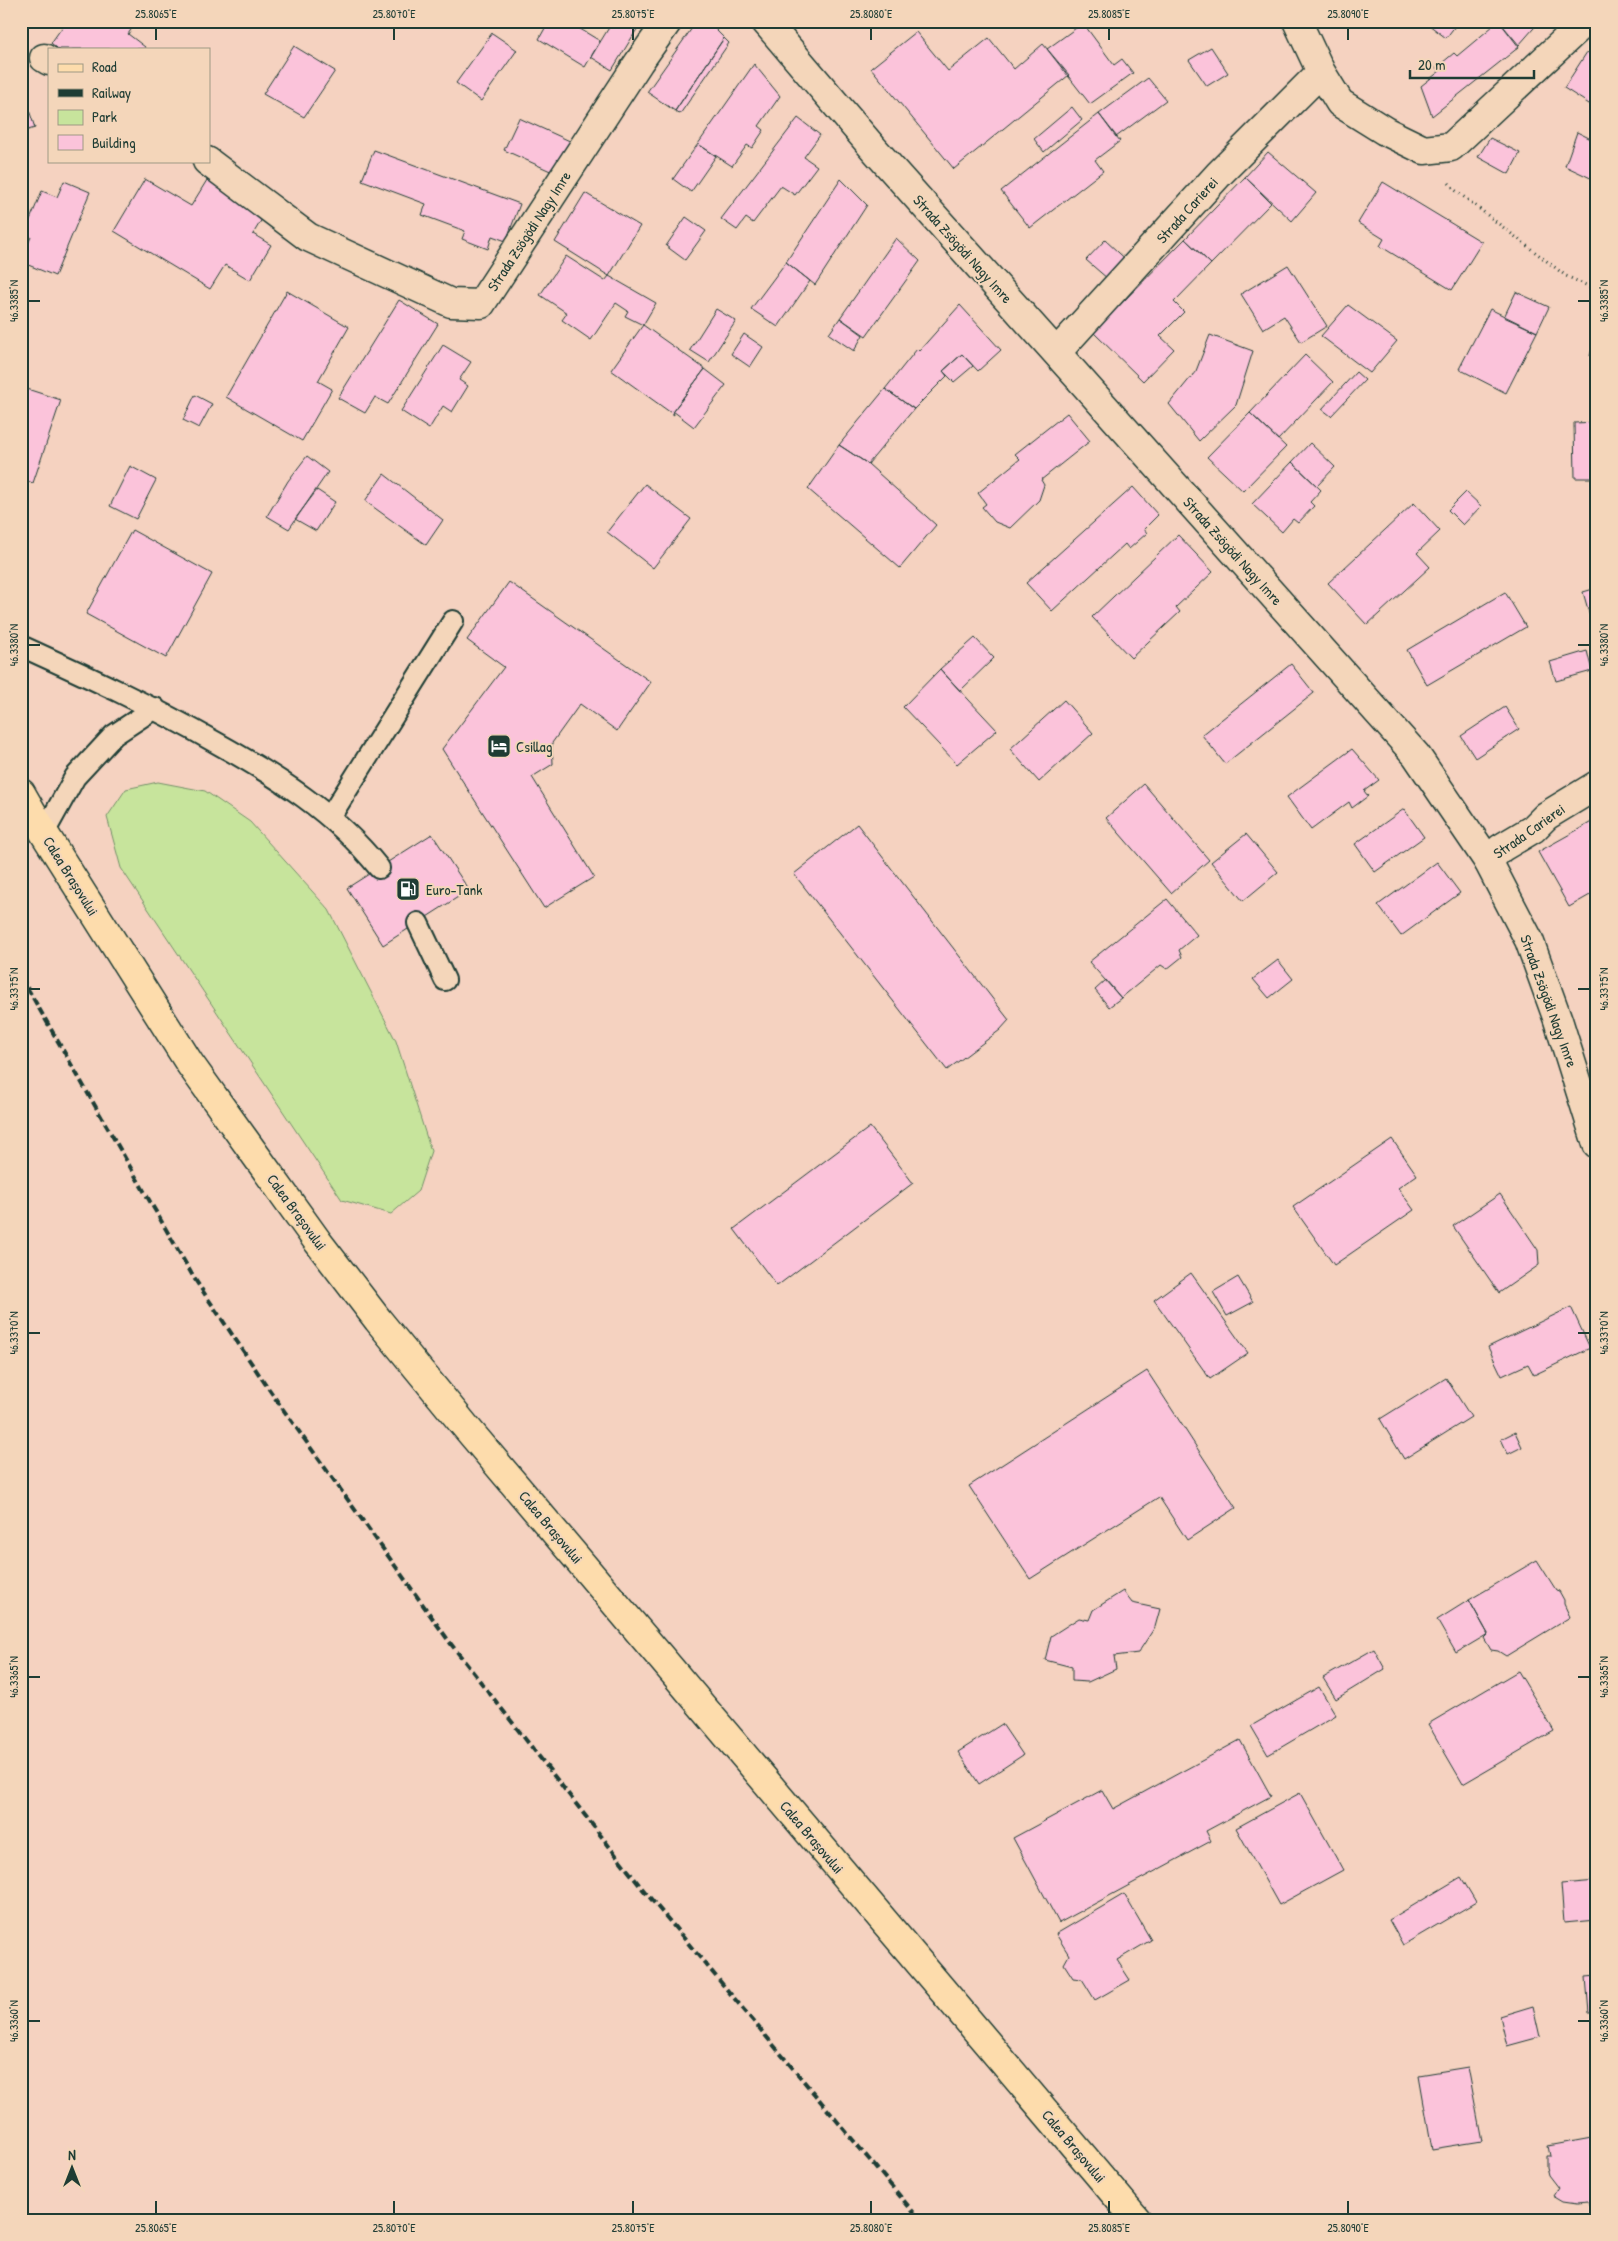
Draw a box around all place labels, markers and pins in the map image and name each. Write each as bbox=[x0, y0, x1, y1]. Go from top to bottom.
hotel icon: Csillag bbox=[486, 733, 512, 759]
place label: Csillag bbox=[516, 736, 553, 757]
fuel station icon: Euro-Tank bbox=[395, 876, 421, 902]
place label: Euro-Tank bbox=[426, 879, 482, 900]

